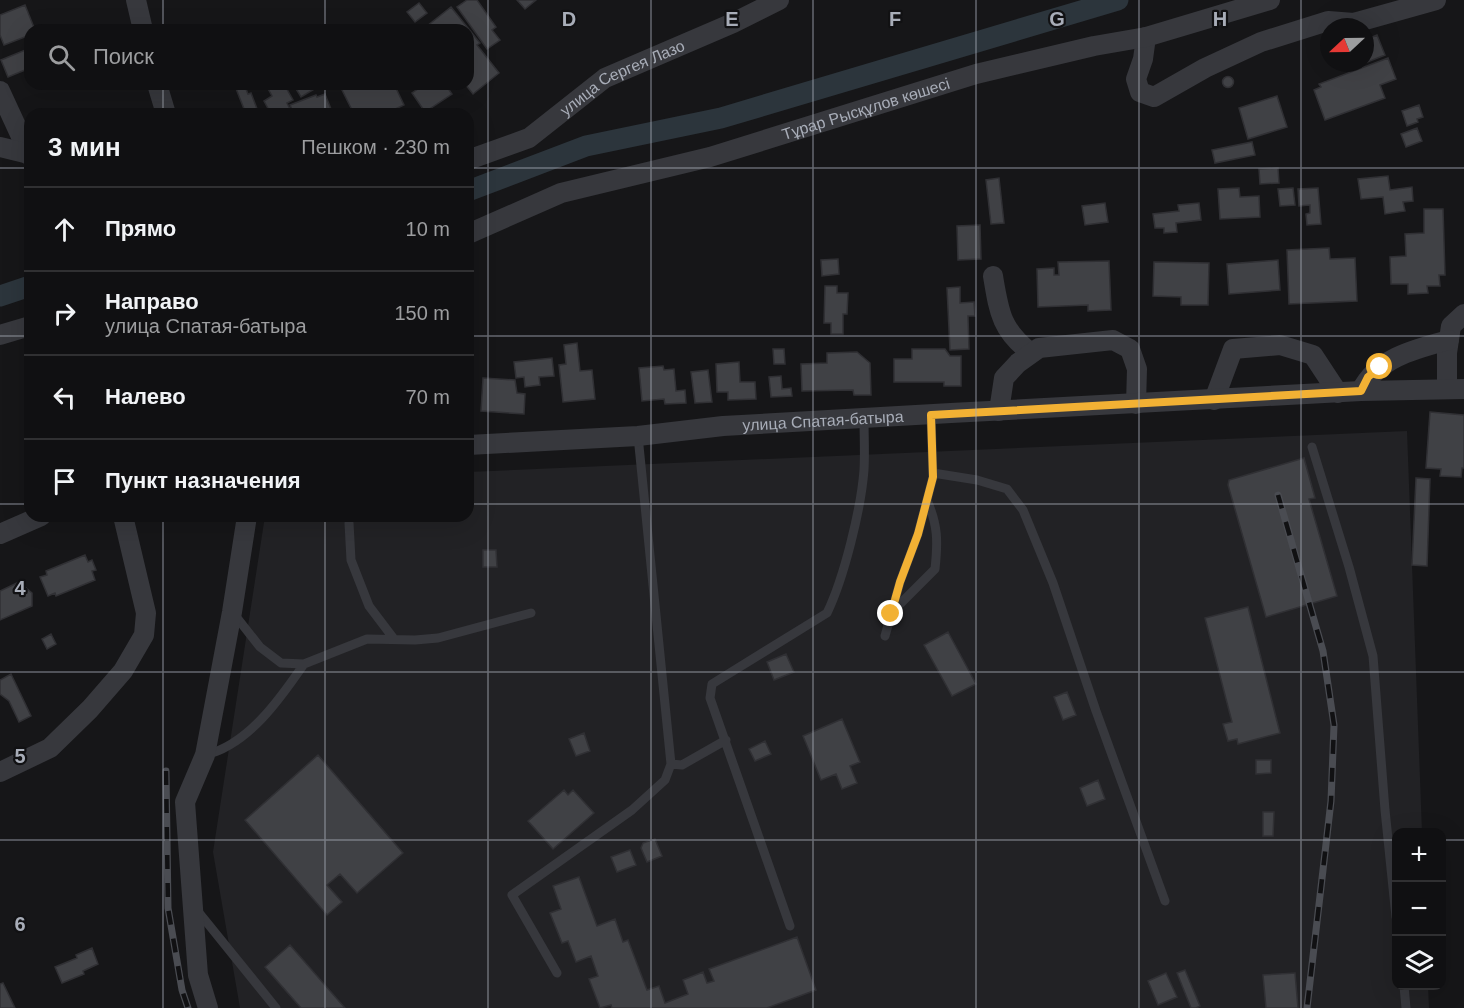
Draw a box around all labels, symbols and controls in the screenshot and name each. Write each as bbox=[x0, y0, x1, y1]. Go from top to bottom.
text: D bbox=[562, 8, 576, 30]
text: E bbox=[725, 8, 739, 30]
text: F bbox=[889, 8, 901, 30]
text: G bbox=[1049, 8, 1065, 30]
text: H bbox=[1213, 8, 1227, 30]
north arrow bbox=[1320, 18, 1374, 72]
search box bbox=[24, 24, 474, 90]
street label: улица Сергея Лазо bbox=[557, 37, 687, 119]
icon: search bbox=[45, 41, 78, 74]
text: Поиск bbox=[93, 44, 154, 69]
street label: Тұрар Рысқұлов көшесі bbox=[780, 75, 952, 143]
text: 3 мин bbox=[48, 132, 121, 162]
text: Пешком · 230 m bbox=[301, 136, 450, 158]
icon: ahead bbox=[48, 213, 81, 246]
text: Прямо bbox=[105, 216, 176, 241]
text: 10 m bbox=[406, 218, 450, 240]
text: Направо bbox=[105, 289, 199, 314]
icon: right bbox=[48, 297, 81, 330]
text: 150 m bbox=[394, 302, 450, 324]
text: улица Спатая-батыра bbox=[105, 315, 307, 337]
route start bbox=[1366, 353, 1392, 379]
icon: left bbox=[48, 381, 81, 414]
text: Налево bbox=[105, 384, 186, 409]
text: 70 m bbox=[406, 386, 450, 408]
street label: улица Спатая-батыра bbox=[742, 408, 904, 434]
icon: arrive bbox=[48, 465, 81, 498]
text: Пункт назначения bbox=[105, 468, 301, 493]
text: 4 bbox=[14, 577, 26, 599]
route end bbox=[877, 600, 903, 626]
text: 5 bbox=[14, 745, 26, 767]
map controls bbox=[1392, 828, 1446, 990]
button: + bbox=[1392, 828, 1446, 882]
button: − bbox=[1392, 882, 1446, 936]
text: 6 bbox=[14, 913, 26, 935]
button: layers bbox=[1392, 936, 1446, 990]

